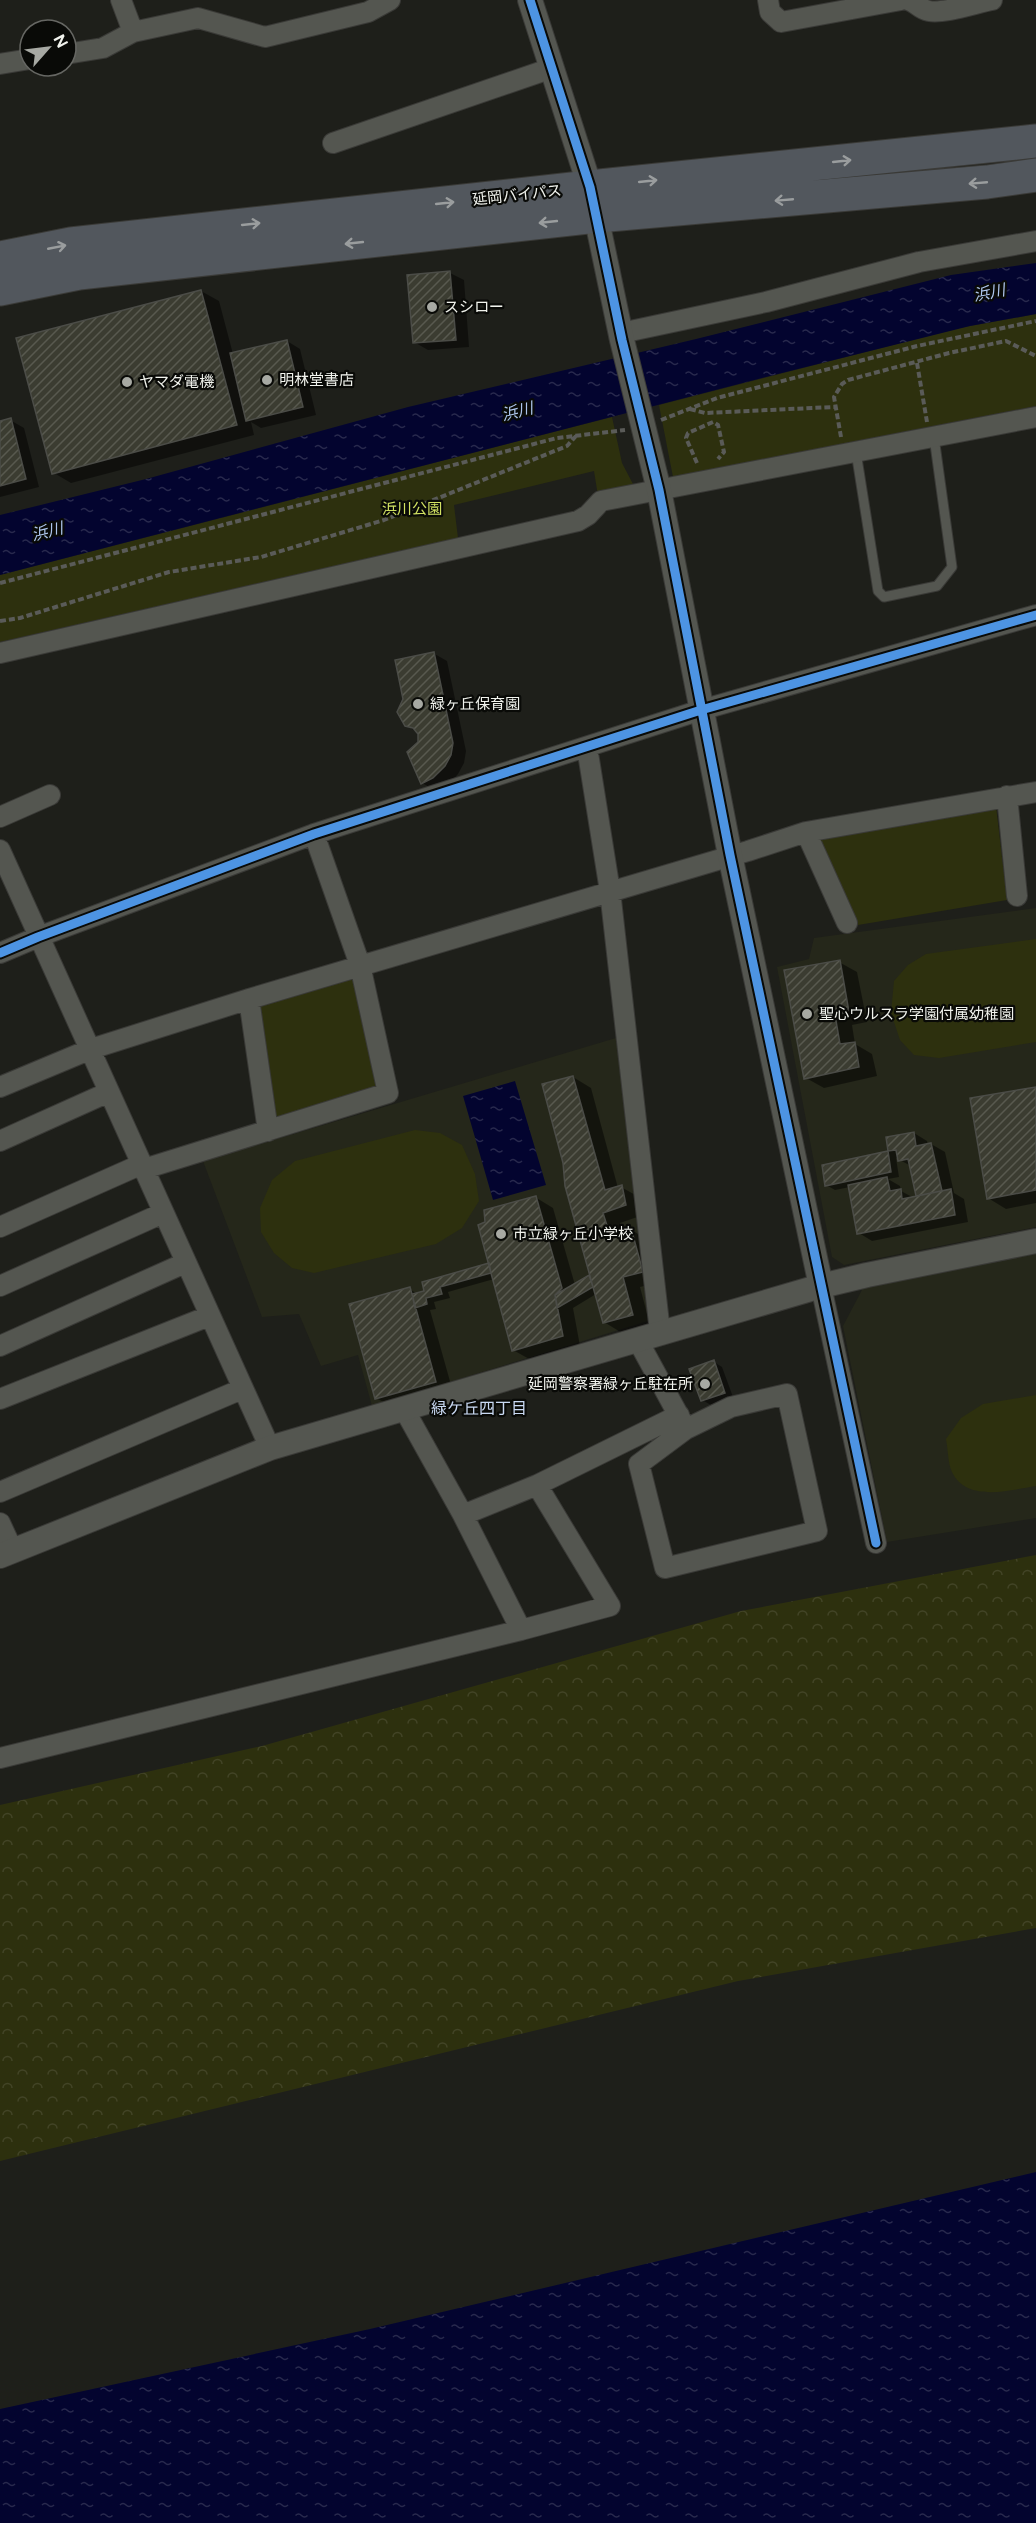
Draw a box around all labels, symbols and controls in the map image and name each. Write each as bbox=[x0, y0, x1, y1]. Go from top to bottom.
north arrow bbox=[18, 18, 78, 78]
text: N bbox=[50, 31, 72, 51]
one-way arrow bbox=[832, 155, 851, 166]
one-way arrow bbox=[638, 175, 657, 186]
one-way arrow bbox=[969, 178, 988, 189]
street label: 延岡バイパス bbox=[471, 181, 563, 209]
one-way arrow bbox=[774, 195, 794, 206]
one-way arrow bbox=[434, 197, 454, 208]
one-way arrow bbox=[538, 216, 558, 227]
one-way arrow bbox=[241, 218, 261, 229]
one-way arrow bbox=[344, 238, 364, 249]
one-way arrow bbox=[47, 241, 67, 252]
water label: 浜川 bbox=[972, 280, 1009, 305]
place label: スシロー bbox=[444, 298, 504, 316]
marker: スシロー bbox=[425, 300, 439, 314]
place label: 明林堂書店 bbox=[279, 371, 354, 389]
place label: ヤマダ電機 bbox=[139, 373, 214, 391]
marker: 明林堂書店 bbox=[260, 373, 274, 387]
marker: ヤマダ電機 bbox=[120, 375, 134, 389]
water label: 浜川 bbox=[499, 398, 537, 425]
park label: 浜川公園 bbox=[382, 500, 442, 518]
water label: 浜川 bbox=[29, 518, 67, 545]
place label: 緑ヶ丘保育園 bbox=[430, 695, 520, 713]
marker: 緑ヶ丘保育園 bbox=[411, 697, 425, 711]
place label: 聖心ウルスラ学園付属幼稚園 bbox=[819, 1005, 1014, 1023]
marker: 聖心ウルスラ学園付属幼稚園 bbox=[800, 1007, 814, 1021]
place label: 市立緑ヶ丘小学校 bbox=[513, 1225, 633, 1243]
marker: 市立緑ヶ丘小学校 bbox=[494, 1227, 508, 1241]
place label: 延岡警察署緑ヶ丘駐在所 bbox=[528, 1375, 693, 1393]
marker: 延岡警察署緑ヶ丘駐在所 bbox=[698, 1377, 712, 1391]
district label: 緑ケ丘四丁目 bbox=[431, 1399, 527, 1418]

